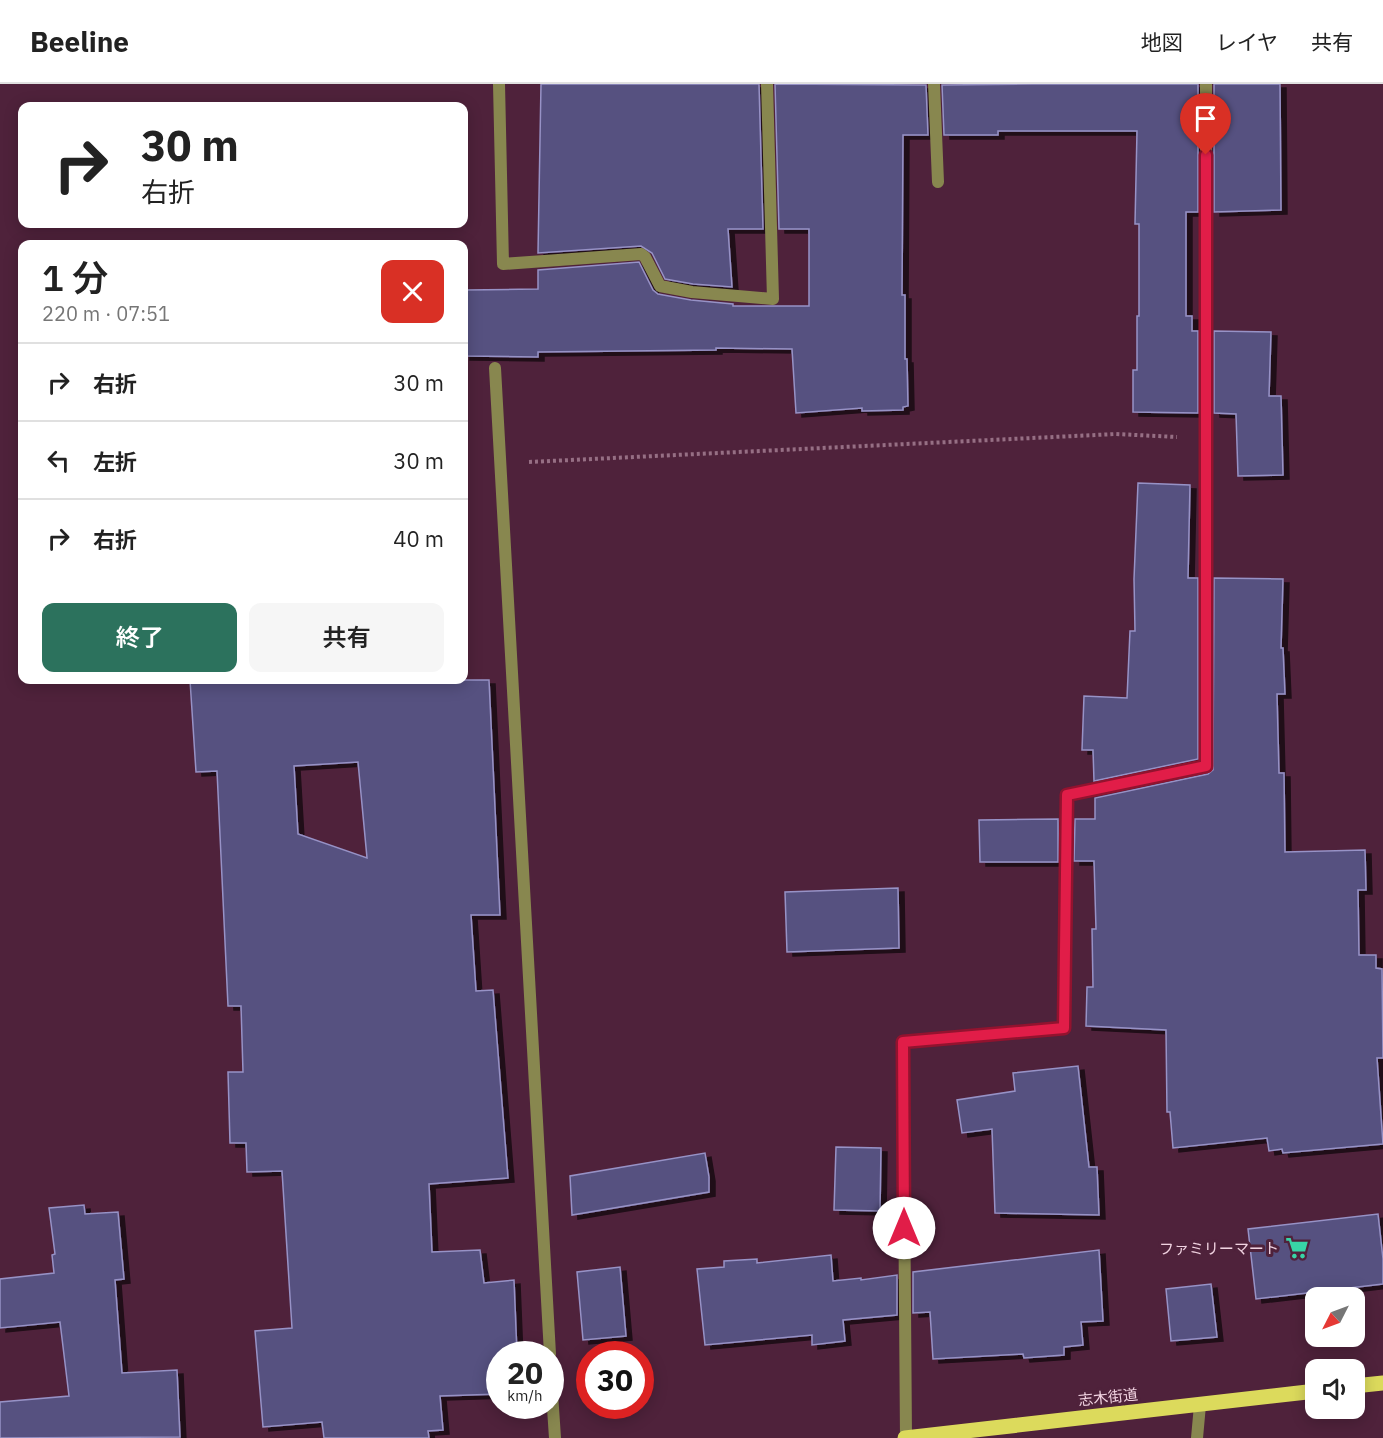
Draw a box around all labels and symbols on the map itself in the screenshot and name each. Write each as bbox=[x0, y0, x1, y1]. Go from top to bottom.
pin bbox=[1180, 93, 1231, 155]
position arrow bbox=[872, 1196, 936, 1260]
supermarket icon: ファミリーマート bbox=[1284, 1235, 1310, 1261]
place label: ファミリーマート bbox=[1159, 1239, 1279, 1258]
north arrow bbox=[1305, 1287, 1365, 1347]
speed limit sign: 30 bbox=[576, 1341, 654, 1419]
street label: 志木街道 bbox=[1077, 1384, 1139, 1410]

